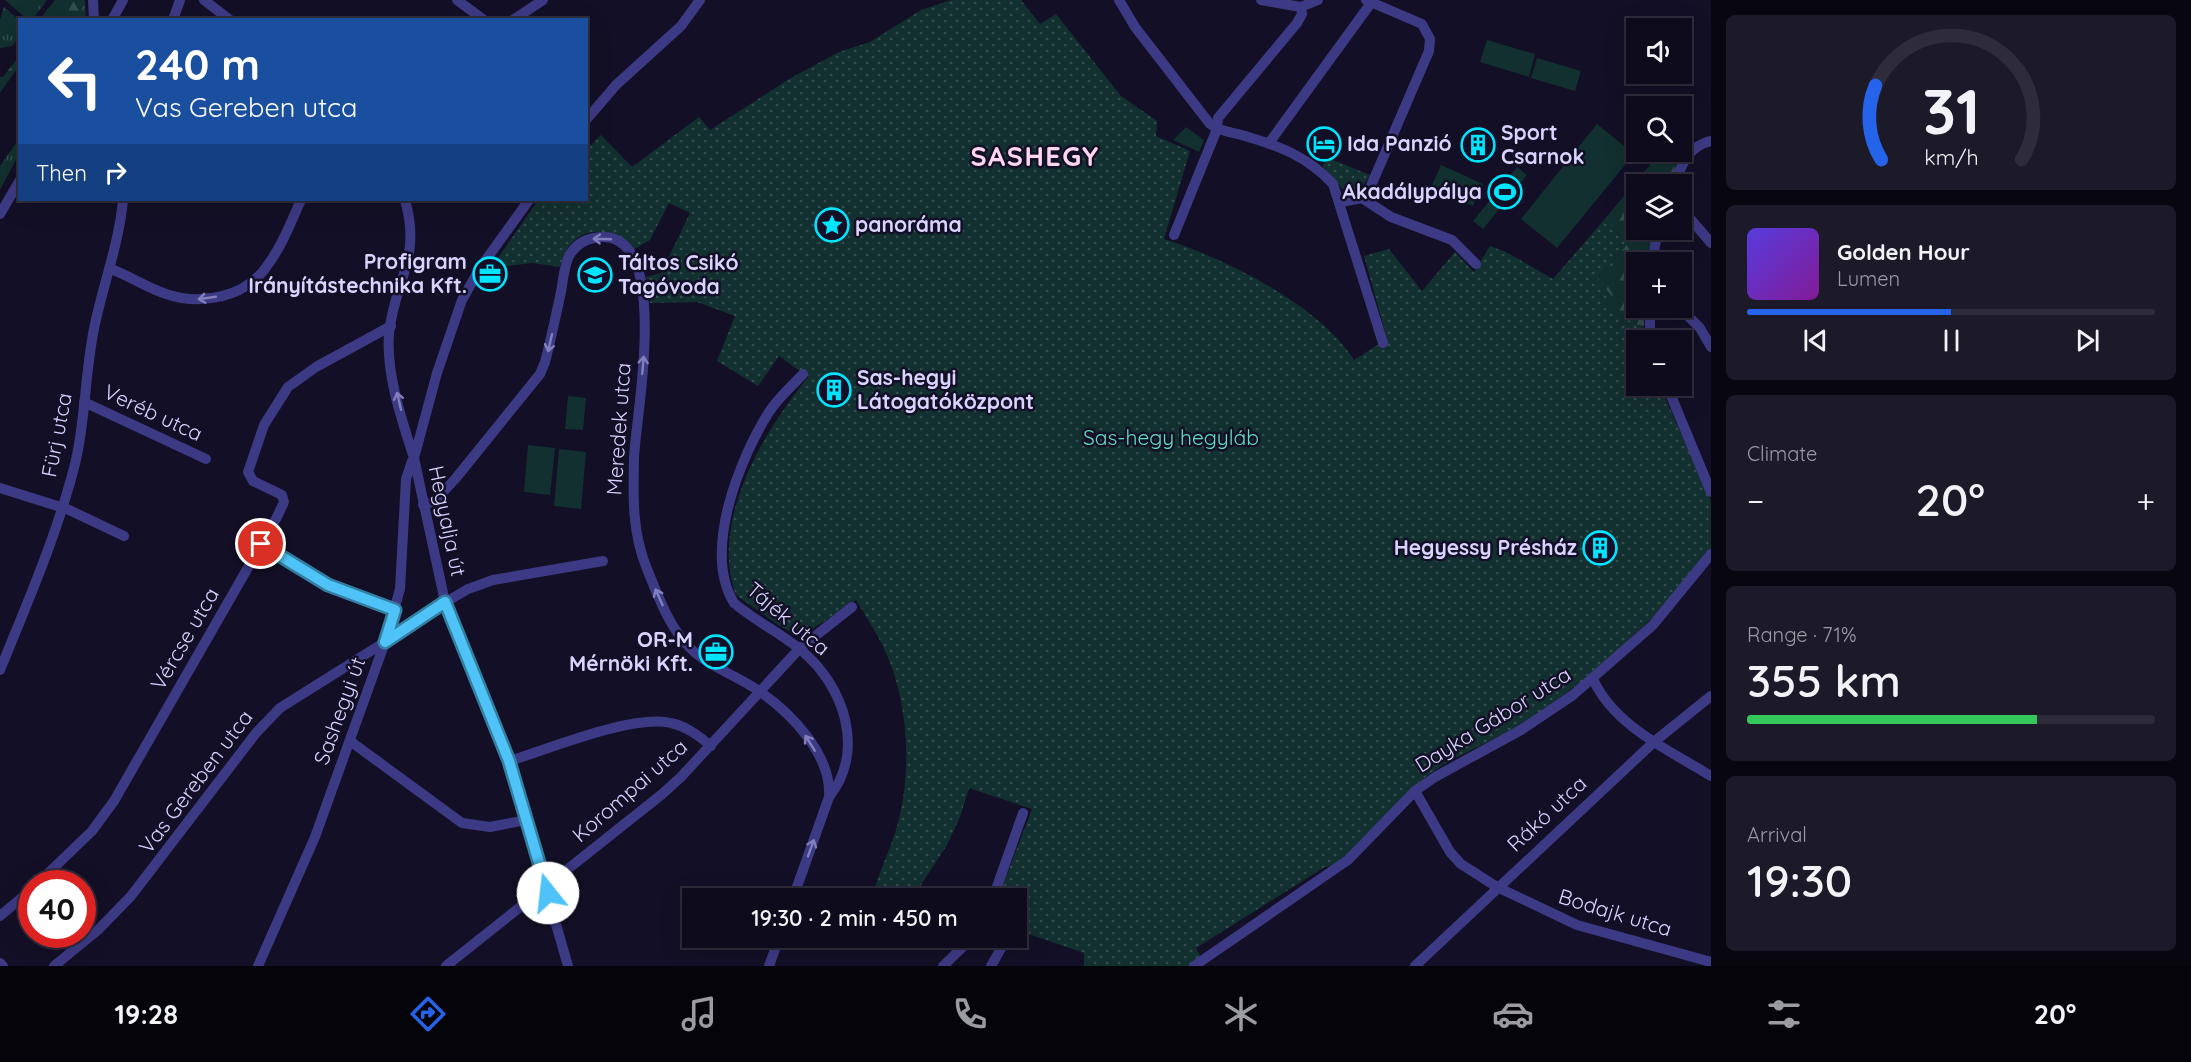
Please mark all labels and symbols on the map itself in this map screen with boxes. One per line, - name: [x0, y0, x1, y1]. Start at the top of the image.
- place label: Sport Csarnok: [1501, 119, 1584, 169]
- hotel icon: Ida Panzió: [1306, 126, 1342, 162]
- building icon: Sport Csarnok: [1460, 127, 1496, 163]
- place label: Ida Panzió: [1347, 130, 1452, 156]
- district label: SASHEGY: [970, 139, 1100, 173]
- sports icon: Akadálypálya: [1487, 174, 1523, 210]
- place label: Akadálypálya: [1342, 178, 1482, 204]
- place icon: panoráma: [814, 207, 850, 243]
- place label: panoráma: [855, 211, 962, 237]
- one-way arrow: [593, 233, 613, 245]
- place label: Profigram Irányítástechnika Kft.: [248, 248, 467, 298]
- place label: Táltos Csikó Tagóvoda: [618, 249, 739, 299]
- office icon: Profigram Irányítástechnika Kft.: [472, 256, 508, 292]
- school or university icon: Táltos Csikó Tagóvoda: [577, 257, 613, 293]
- one-way arrow: [197, 293, 217, 304]
- one-way arrow: [544, 333, 555, 352]
- one-way arrow: [638, 355, 649, 375]
- street label: Meredek utca: [600, 362, 636, 496]
- place label: Sas-hegyi Látogatóközpont: [857, 364, 1034, 414]
- building icon: Sas-hegyi Látogatóközpont: [816, 372, 852, 408]
- street label: Veréb utca: [100, 378, 207, 446]
- street label: Fürj utca: [35, 390, 77, 479]
- one-way arrow: [392, 392, 404, 411]
- park label: Sas-hegy hegyláb: [1083, 424, 1259, 450]
- street label: Hegyalja út: [424, 463, 472, 578]
- pin: [235, 518, 286, 569]
- building icon: Hegyessy Présház: [1582, 530, 1618, 566]
- place label: Hegyessy Présház: [1394, 534, 1577, 560]
- street label: Tájék utca: [742, 576, 835, 660]
- street label: Vércse utca: [144, 583, 224, 694]
- one-way arrow: [653, 588, 664, 606]
- place label: OR-M Mérnöki Kft.: [569, 626, 693, 676]
- office icon: OR-M Mérnöki Kft.: [698, 634, 734, 670]
- street label: Sashegyi út: [308, 653, 370, 768]
- street label: Dayka Gábor utca: [1410, 661, 1575, 778]
- street label: Vas Gereben utca: [133, 704, 258, 858]
- street label: Korompai utca: [566, 733, 692, 847]
- one-way arrow: [804, 735, 816, 752]
- street label: Rákó utca: [1501, 770, 1591, 857]
- one-way arrow: [806, 839, 817, 858]
- position arrow: [516, 861, 580, 925]
- speed limit sign: 40: [18, 870, 96, 948]
- street label: Bodajk utca: [1556, 883, 1675, 942]

